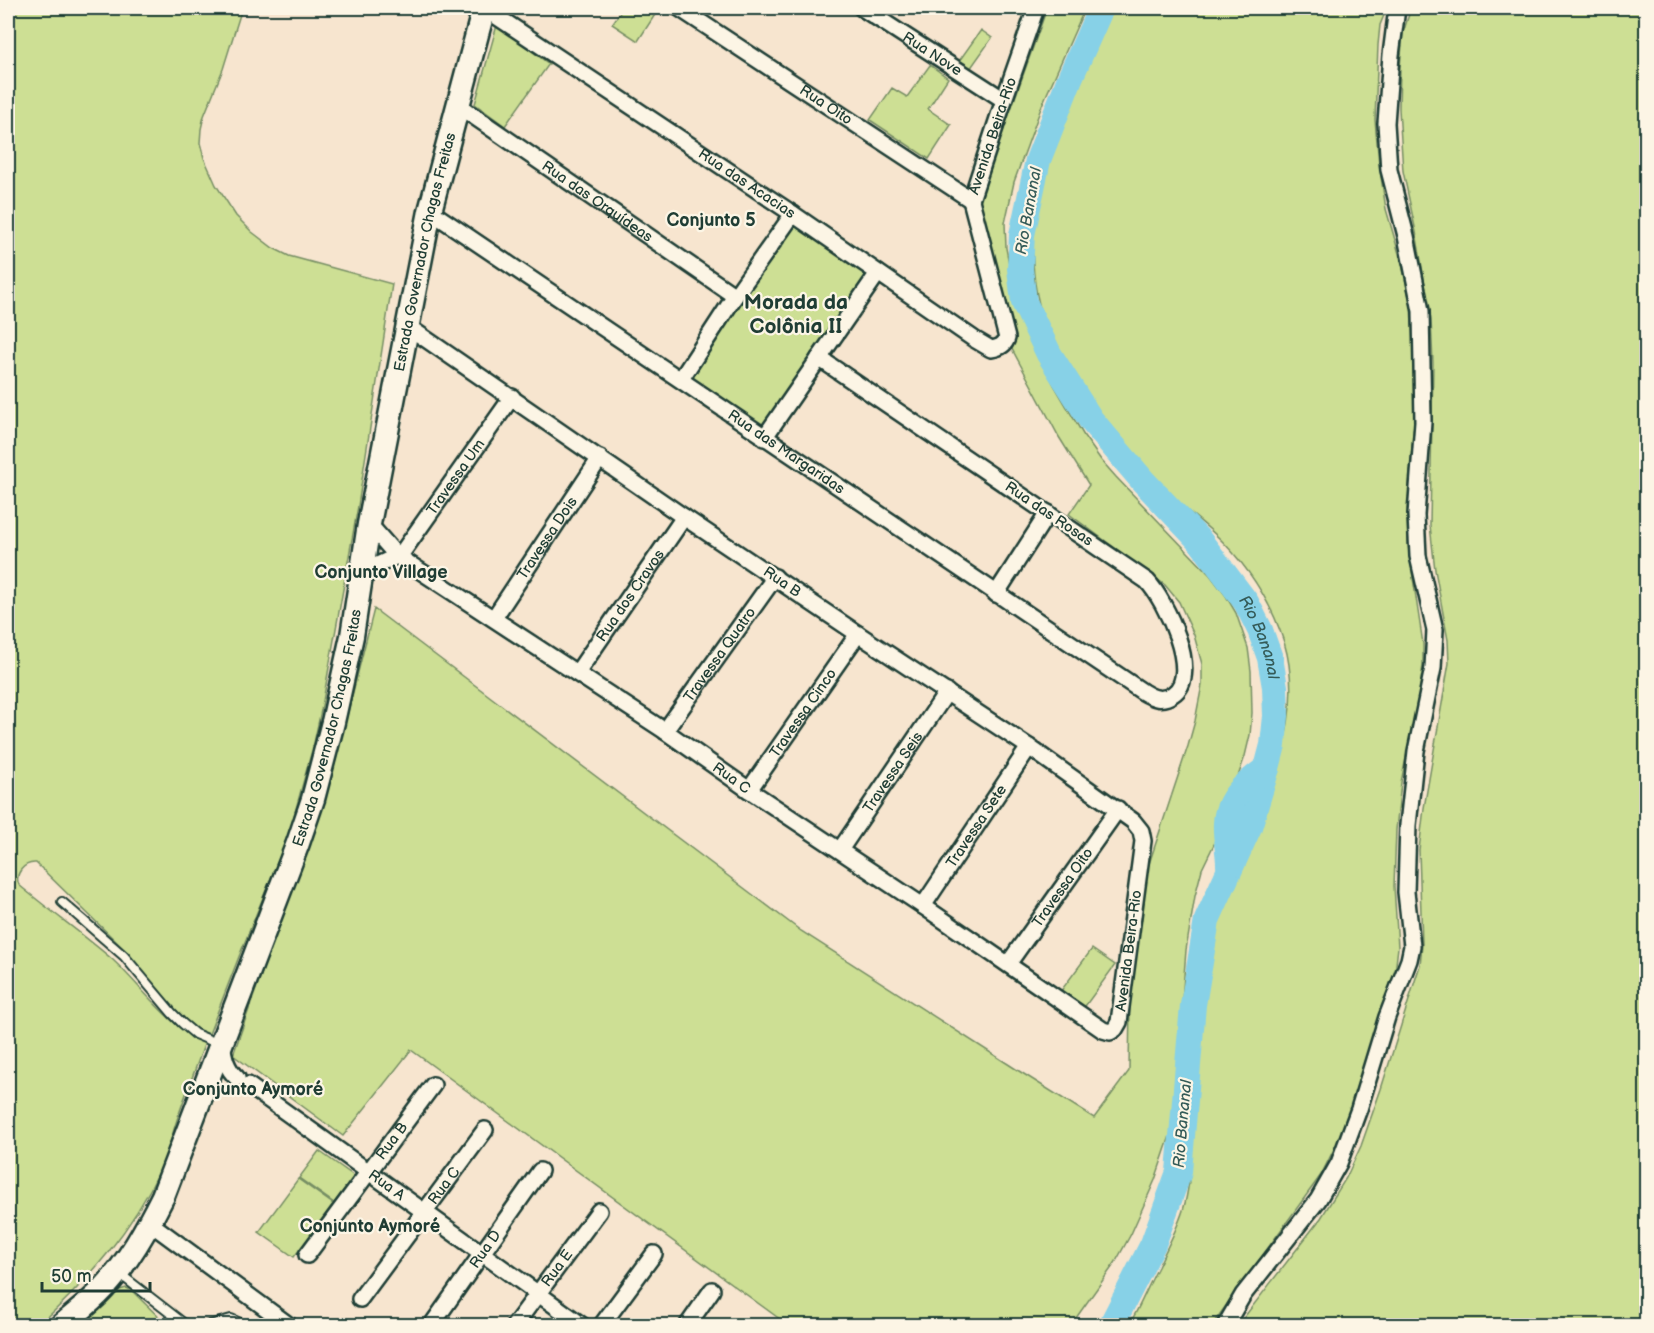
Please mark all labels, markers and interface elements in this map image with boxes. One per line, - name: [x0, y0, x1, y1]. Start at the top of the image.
- street label: Rua Nove: [899, 27, 966, 80]
- street label: Avenida Beira-Rio: [964, 75, 1021, 197]
- street label: Rua Oito: [796, 80, 856, 129]
- street label: Estrada Governador Chagas Freitas: [389, 130, 460, 373]
- street label: Rua das Acacias: [695, 144, 800, 223]
- street label: Rua das Orquídeas: [538, 156, 657, 247]
- water label: Rio Bananal: [1012, 165, 1046, 256]
- district label: Conjunto 5: [666, 210, 756, 231]
- district label: Morada da Colônia II: [744, 290, 848, 339]
- street label: Rua das Margaridas: [724, 405, 849, 498]
- street label: Travessa Um: [422, 435, 489, 519]
- street label: Rua das Rosas: [1001, 477, 1097, 551]
- street label: Travessa Dois: [513, 492, 582, 583]
- street label: Rua dos Cravos: [592, 545, 669, 645]
- district label: Conjunto Village: [314, 562, 448, 583]
- street label: Rua B: [759, 562, 805, 602]
- water label: Rio Bananal: [1235, 591, 1283, 682]
- street label: Travessa Quatro: [679, 603, 760, 706]
- street label: Estrada Governador Chagas Freitas: [288, 607, 366, 849]
- street label: Travessa Cinco: [765, 665, 841, 761]
- street label: Travessa Seis: [859, 727, 927, 816]
- street label: Rua C: [709, 758, 755, 798]
- street label: Travessa Sete: [942, 781, 1011, 871]
- street label: Travessa Oito: [1028, 844, 1097, 931]
- street label: Avenida Beira-Rio: [1111, 889, 1146, 1013]
- water label: Rio Bananal: [1170, 1078, 1196, 1169]
- district label: Conjunto Aymoré: [183, 1079, 324, 1100]
- street label: Rua B: [371, 1118, 412, 1163]
- street label: Rua C: [424, 1163, 464, 1208]
- street label: Rua A: [365, 1165, 410, 1205]
- district label: Conjunto Aymoré: [300, 1216, 441, 1237]
- street label: Rua D: [465, 1226, 505, 1272]
- street label: Rua E: [537, 1246, 577, 1290]
- scale bar: [42, 1255, 150, 1293]
- text: 50 m: [51, 1266, 92, 1287]

